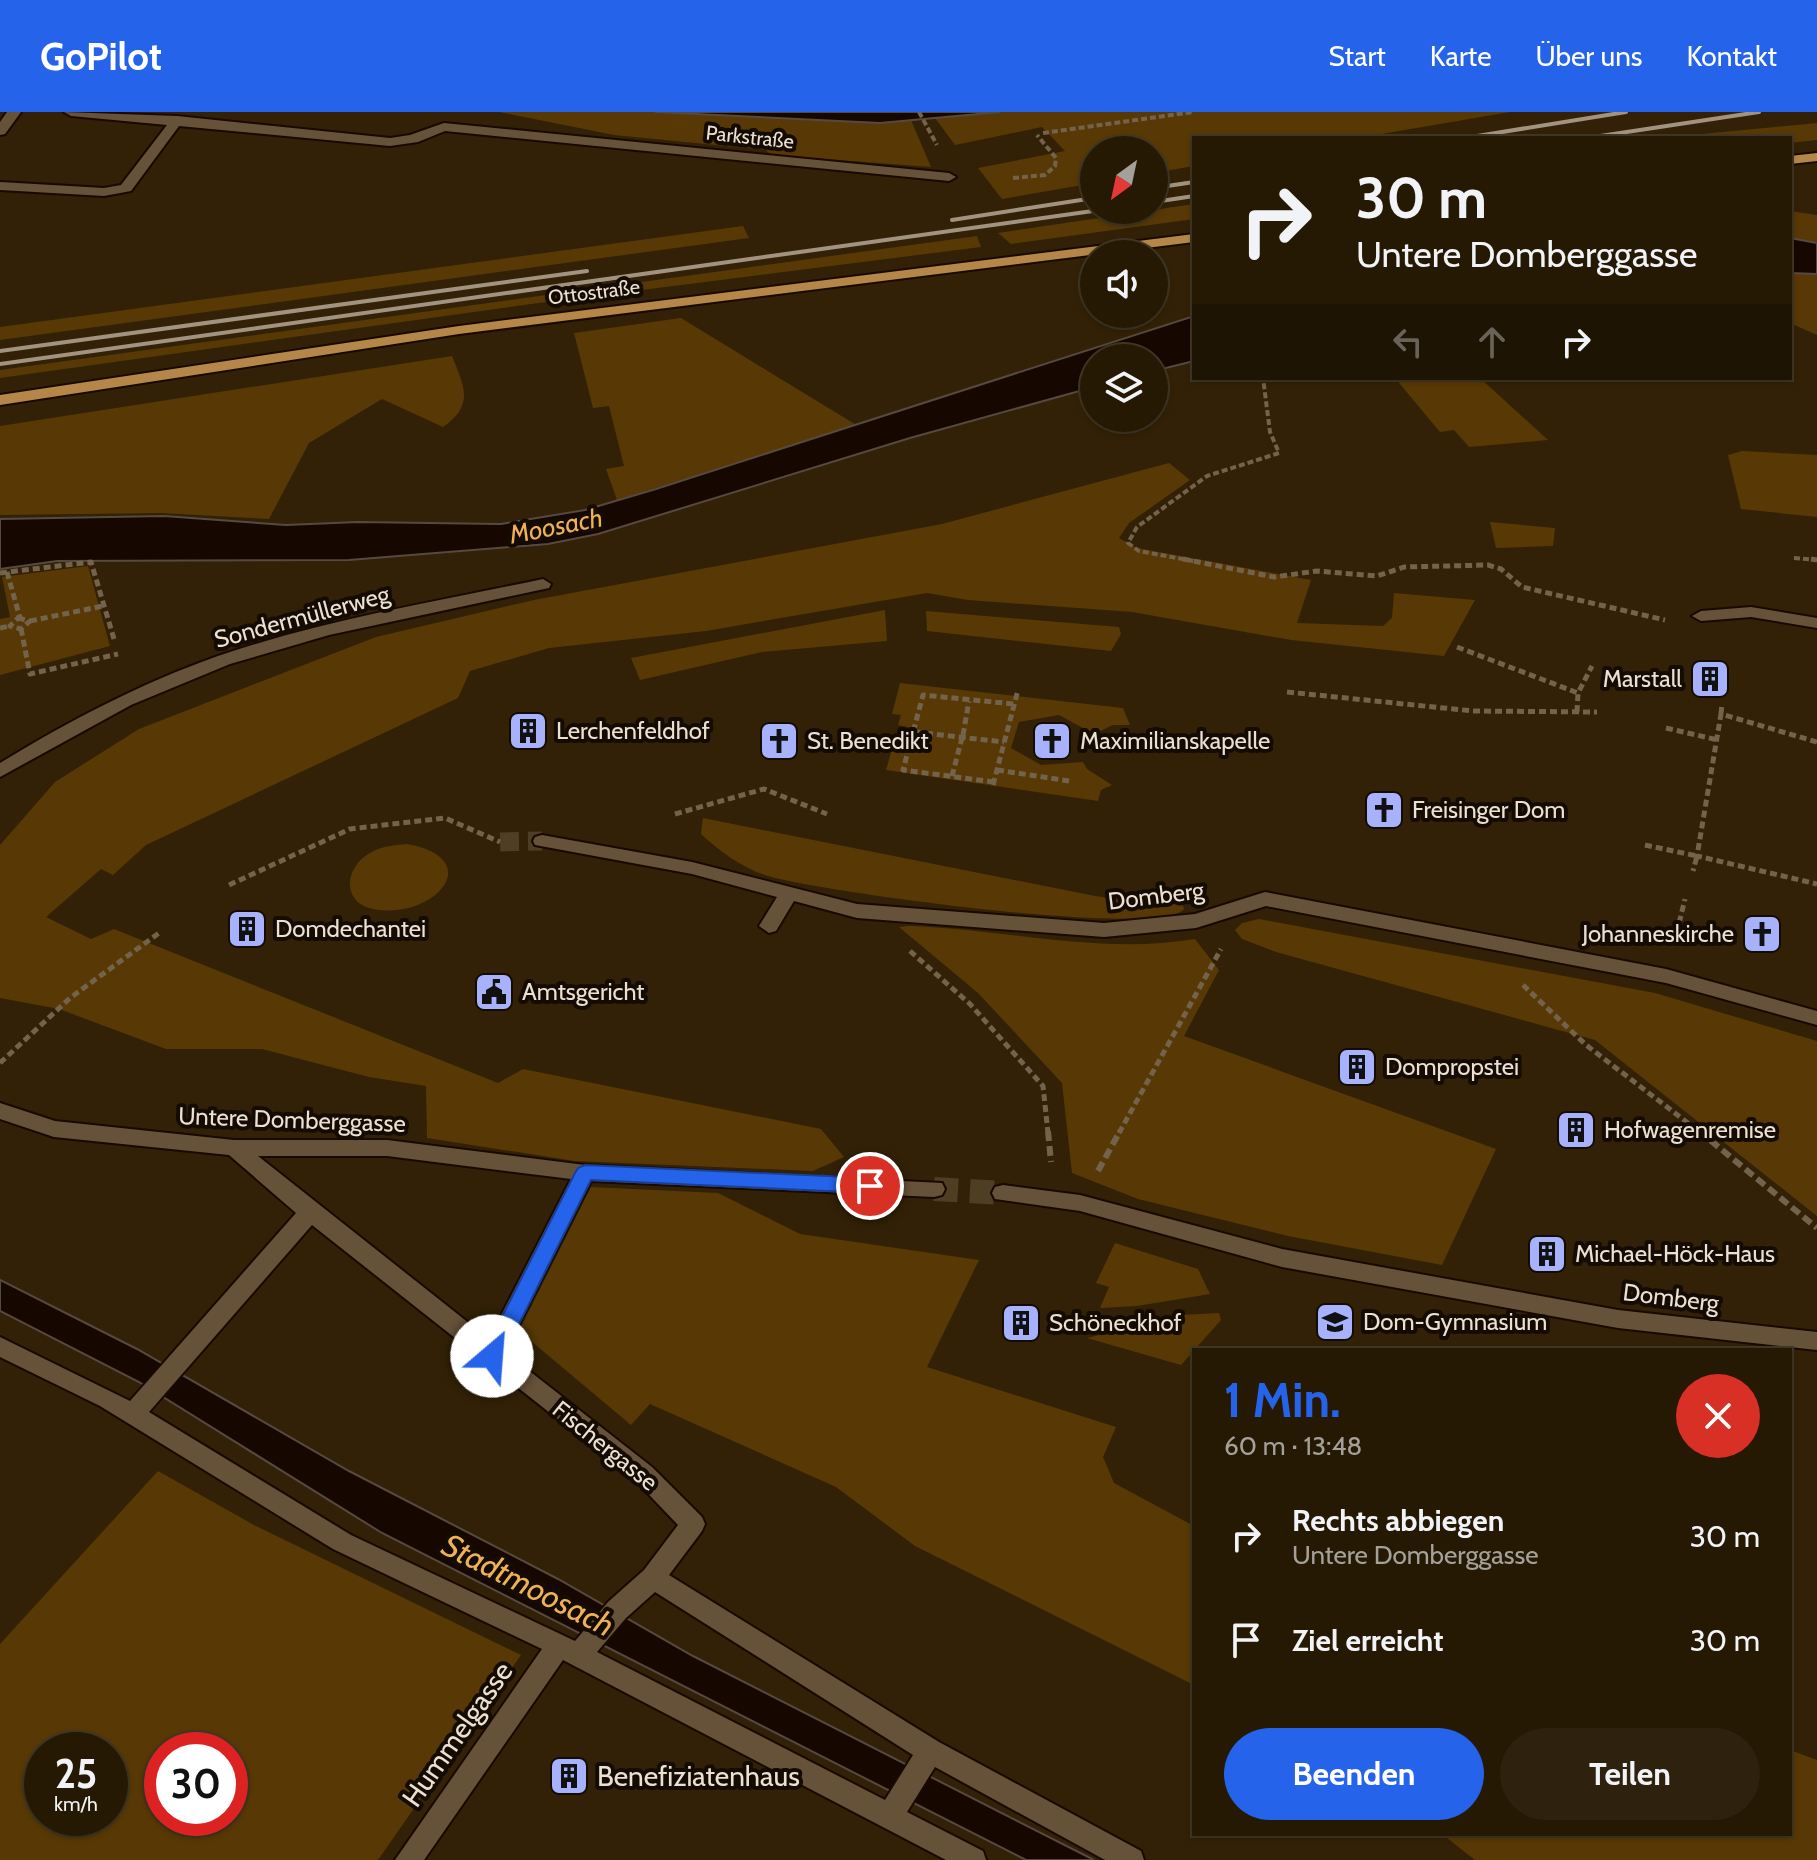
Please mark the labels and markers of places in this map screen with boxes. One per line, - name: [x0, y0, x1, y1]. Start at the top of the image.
- building icon: Marstall: [1689, 658, 1731, 700]
- place label: Marstall: [1603, 664, 1682, 693]
- building icon: Lerchenfeldhof: [507, 710, 549, 752]
- place label: Lerchenfeldhof: [556, 716, 710, 745]
- church icon: St. Benedikt: [758, 720, 800, 762]
- church icon: Maximilianskapelle: [1031, 720, 1073, 762]
- place label: St. Benedikt: [807, 726, 929, 755]
- place label: Maximilianskapelle: [1080, 726, 1270, 755]
- church icon: Freisinger Dom: [1363, 789, 1405, 831]
- place label: Freisinger Dom: [1412, 795, 1565, 824]
- building icon: Domdechantei: [226, 908, 268, 950]
- church icon: Johanneskirche: [1741, 913, 1783, 955]
- place label: Domdechantei: [275, 914, 426, 943]
- place label: Johanneskirche: [1581, 919, 1734, 948]
- public building icon: Amtsgericht: [473, 971, 515, 1013]
- place label: Amtsgericht: [522, 977, 644, 1006]
- building icon: Dompropstei: [1336, 1046, 1378, 1088]
- place label: Dompropstei: [1385, 1052, 1519, 1081]
- building icon: Hofwagenremise: [1555, 1109, 1597, 1151]
- place label: Hofwagenremise: [1604, 1115, 1776, 1144]
- pin: [836, 1152, 904, 1220]
- building icon: Michael-Höck-Haus: [1526, 1233, 1568, 1275]
- place label: Michael-Höck-Haus: [1575, 1239, 1775, 1268]
- school or university icon: Dom-Gymnasium: [1314, 1301, 1356, 1343]
- building icon: Schöneckhof: [1000, 1302, 1042, 1344]
- place label: Dom-Gymnasium: [1363, 1307, 1547, 1336]
- place label: Schöneckhof: [1049, 1308, 1182, 1337]
- building icon: Benefiziatenhaus: [548, 1755, 590, 1797]
- place label: Benefiziatenhaus: [597, 1759, 800, 1793]

